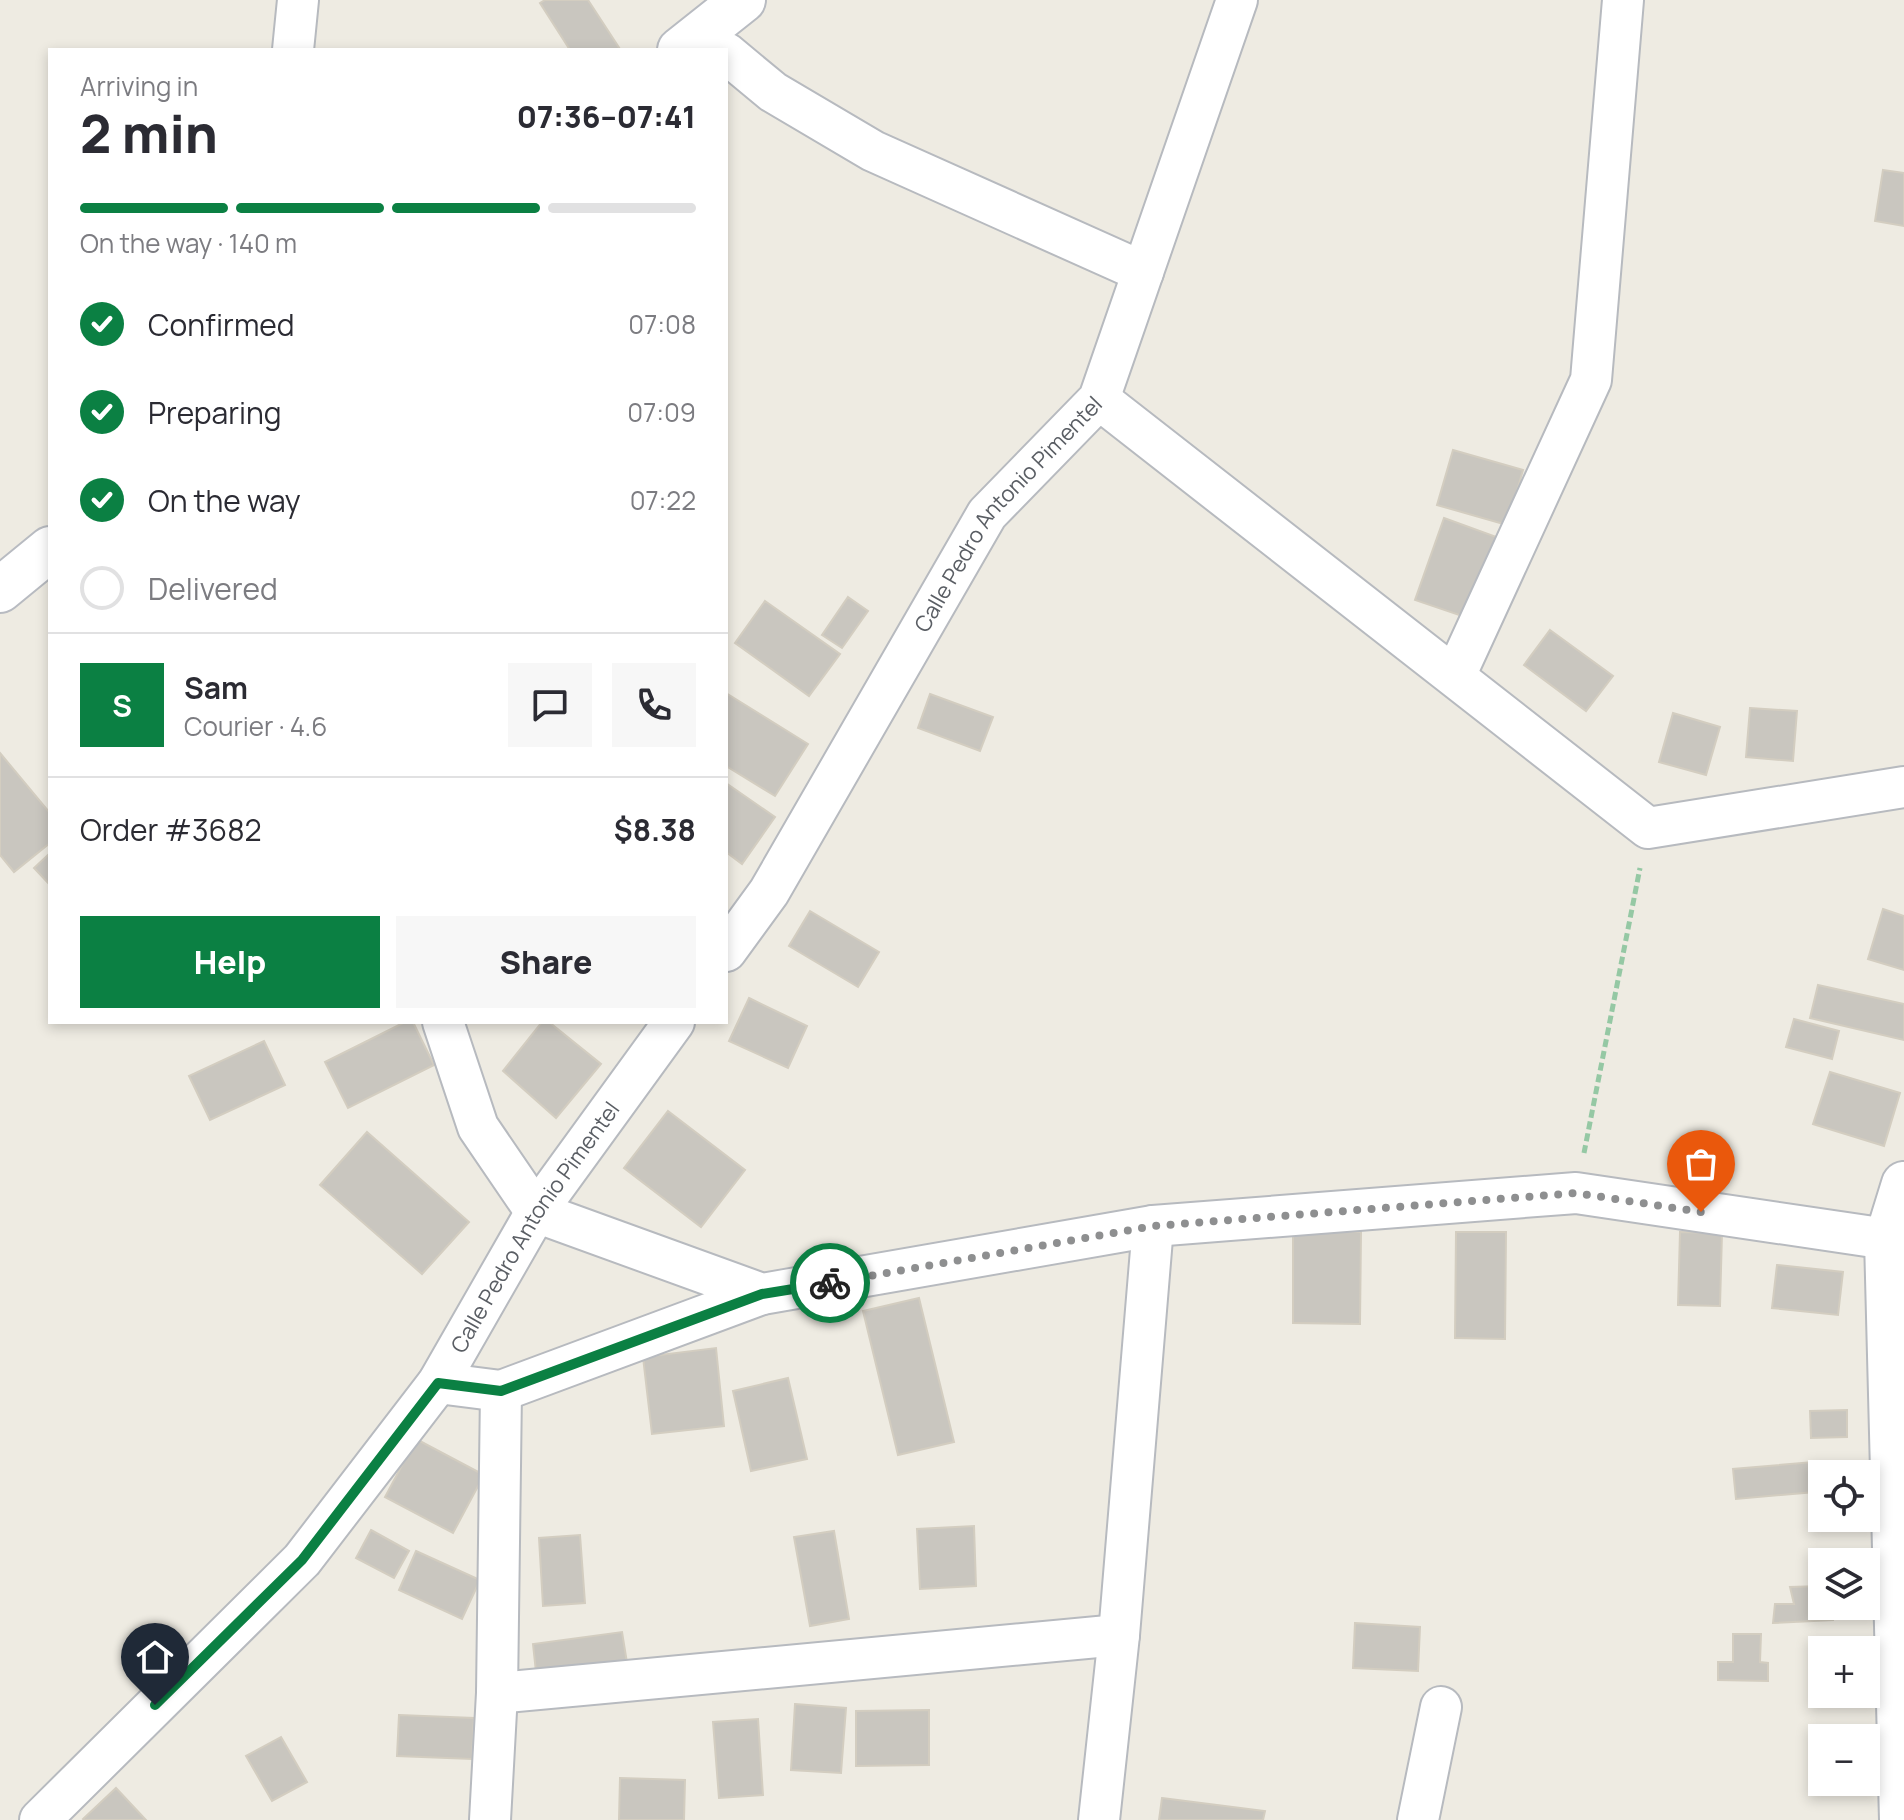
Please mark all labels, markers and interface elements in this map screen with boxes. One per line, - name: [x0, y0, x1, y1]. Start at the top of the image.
- text: Arriving in: [80, 68, 198, 104]
- text: 07:36–07:41: [517, 96, 696, 137]
- text: 2 min: [80, 98, 218, 169]
- text: On the way · 140 m: [80, 225, 297, 261]
- icon: check: [80, 302, 124, 346]
- text: Confirmed: [148, 304, 295, 345]
- text: 07:08: [628, 306, 696, 342]
- icon: check: [80, 390, 124, 434]
- street label: Calle Pedro Antonio Pimentel: [907, 390, 1109, 637]
- text: Preparing: [148, 392, 282, 433]
- text: 07:09: [627, 394, 696, 430]
- icon: check: [80, 478, 124, 522]
- text: On the way: [148, 480, 301, 521]
- text: 07:22: [630, 482, 696, 518]
- text: Delivered: [148, 568, 278, 609]
- button: chat: [508, 663, 592, 747]
- button: phone: [612, 663, 696, 747]
- text: Sam: [184, 667, 248, 708]
- text: S: [112, 685, 132, 726]
- text: Courier · 4.6: [184, 708, 327, 744]
- text: Order #3682: [80, 809, 262, 850]
- text: $8.38: [614, 809, 696, 850]
- button: Help: [80, 916, 380, 1008]
- button: Share: [396, 916, 696, 1008]
- street label: Calle Pedro Antonio Pimentel: [444, 1096, 626, 1358]
- pin: [1667, 1130, 1735, 1212]
- icon: bag: [1679, 1142, 1723, 1186]
- courier: [790, 1243, 870, 1323]
- icon: bike: [808, 1261, 852, 1305]
- map controls: [1808, 1460, 1880, 1796]
- button: locate: [1808, 1460, 1880, 1532]
- button: layers: [1808, 1548, 1880, 1620]
- pin: [121, 1623, 189, 1705]
- icon: home: [133, 1635, 177, 1679]
- button: +: [1808, 1636, 1880, 1708]
- button: −: [1808, 1724, 1880, 1796]

